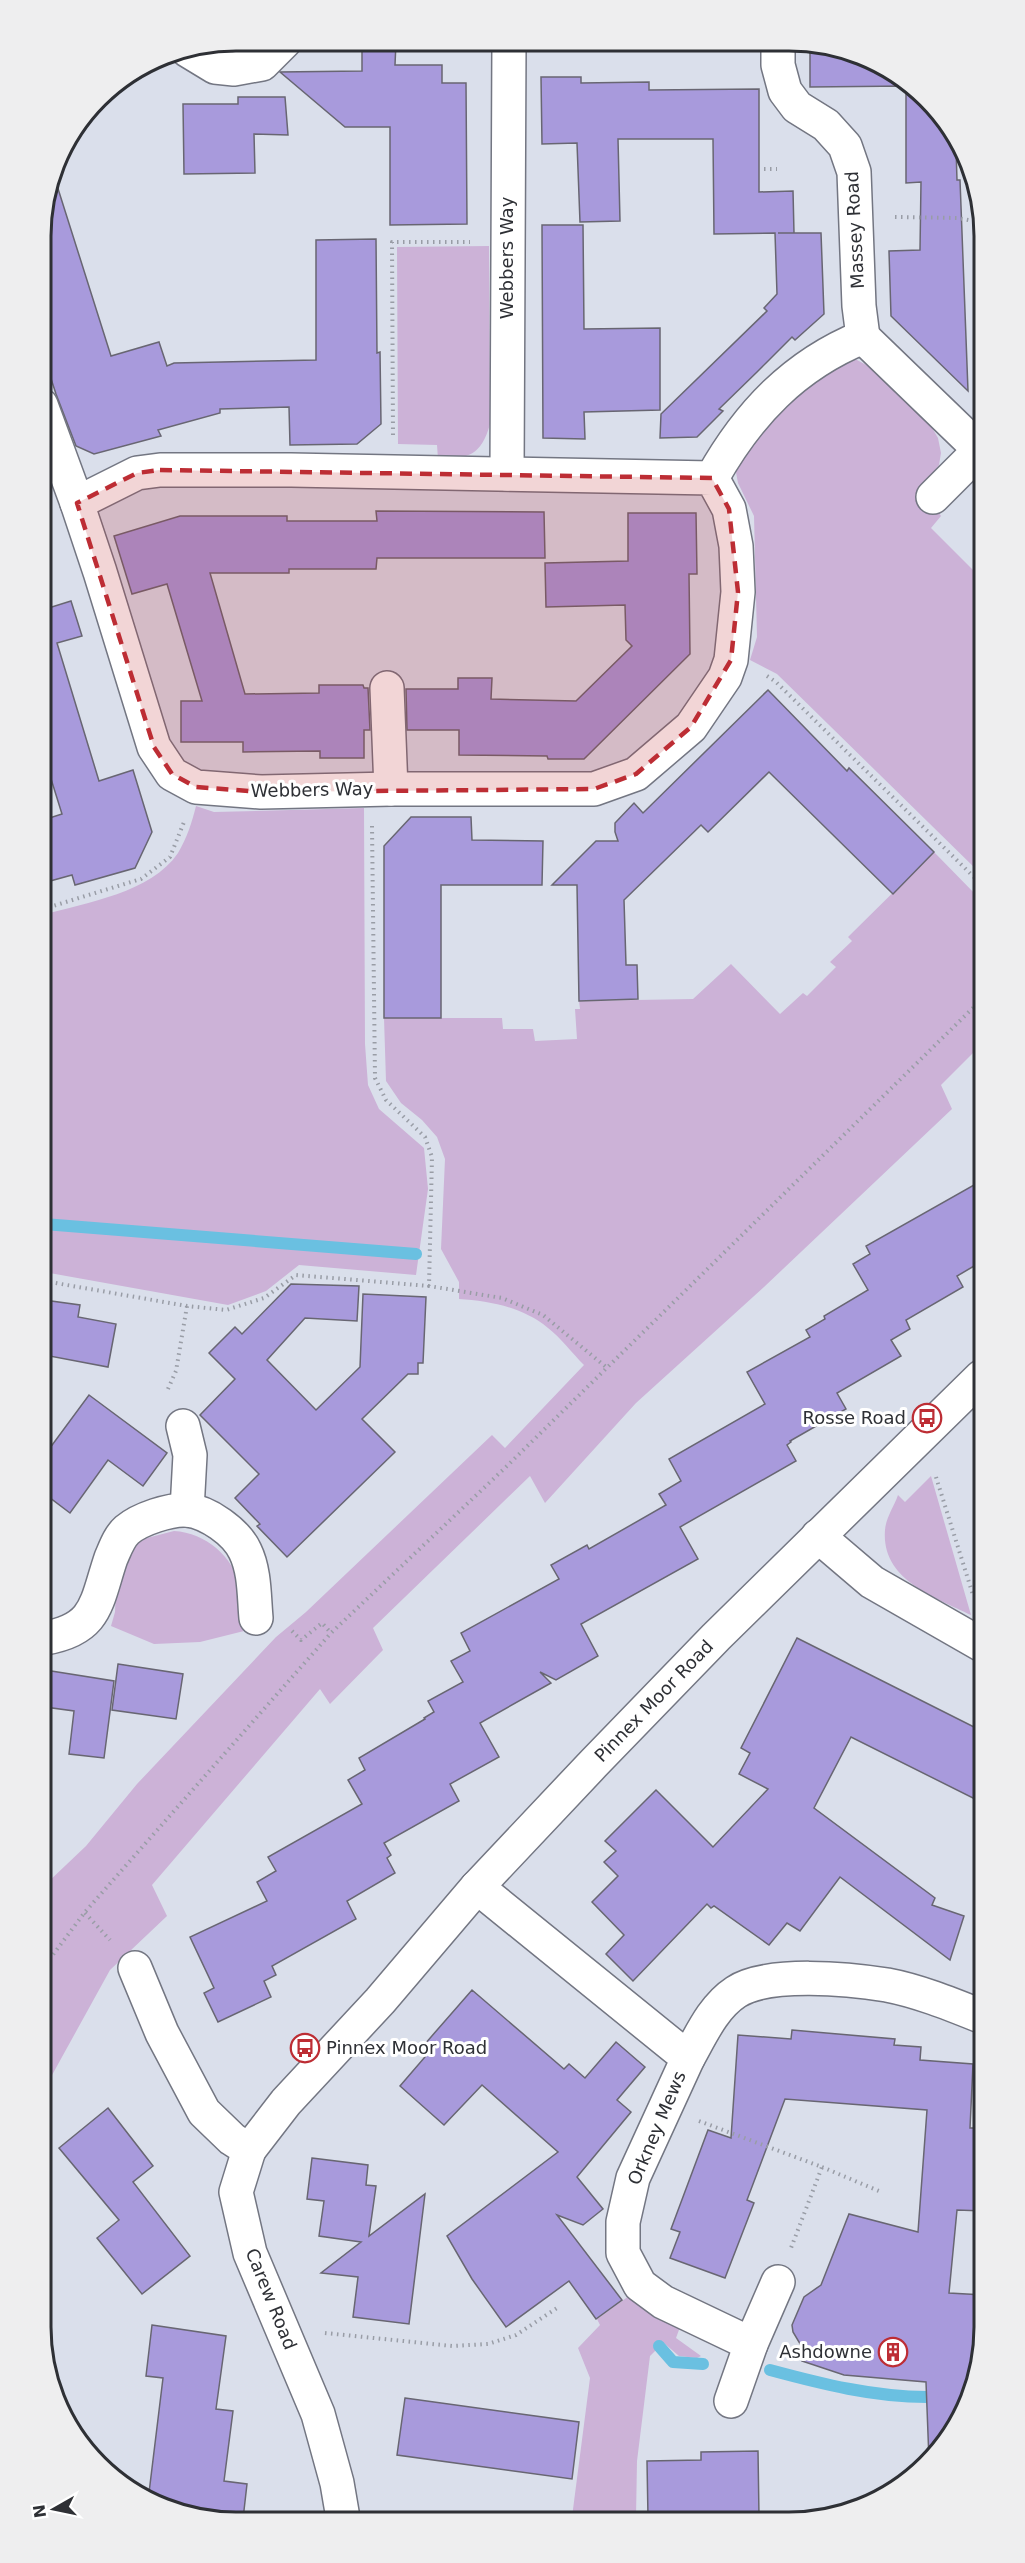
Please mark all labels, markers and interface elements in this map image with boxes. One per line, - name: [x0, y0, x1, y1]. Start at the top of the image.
- street label: Massey Road: [841, 171, 868, 289]
- street label: Webbers Way: [496, 196, 517, 319]
- street label: Webbers Way: [251, 778, 374, 801]
- bus stop icon: Rosse Road: [911, 1402, 943, 1434]
- place label: Rosse Road: [803, 1407, 906, 1428]
- street label: Pinnex Moor Road: [590, 1635, 717, 1766]
- bus stop icon: Pinnex Moor Road: [289, 2032, 321, 2064]
- place label: Pinnex Moor Road: [326, 2037, 487, 2058]
- street label: Orkney Mews: [623, 2068, 690, 2188]
- street label: Carew Road: [242, 2245, 301, 2352]
- building icon: Ashdowne: [877, 2336, 909, 2368]
- place label: Ashdowne: [779, 2341, 872, 2362]
- north arrow: [24, 2479, 84, 2539]
- text: N: [29, 2503, 50, 2519]

